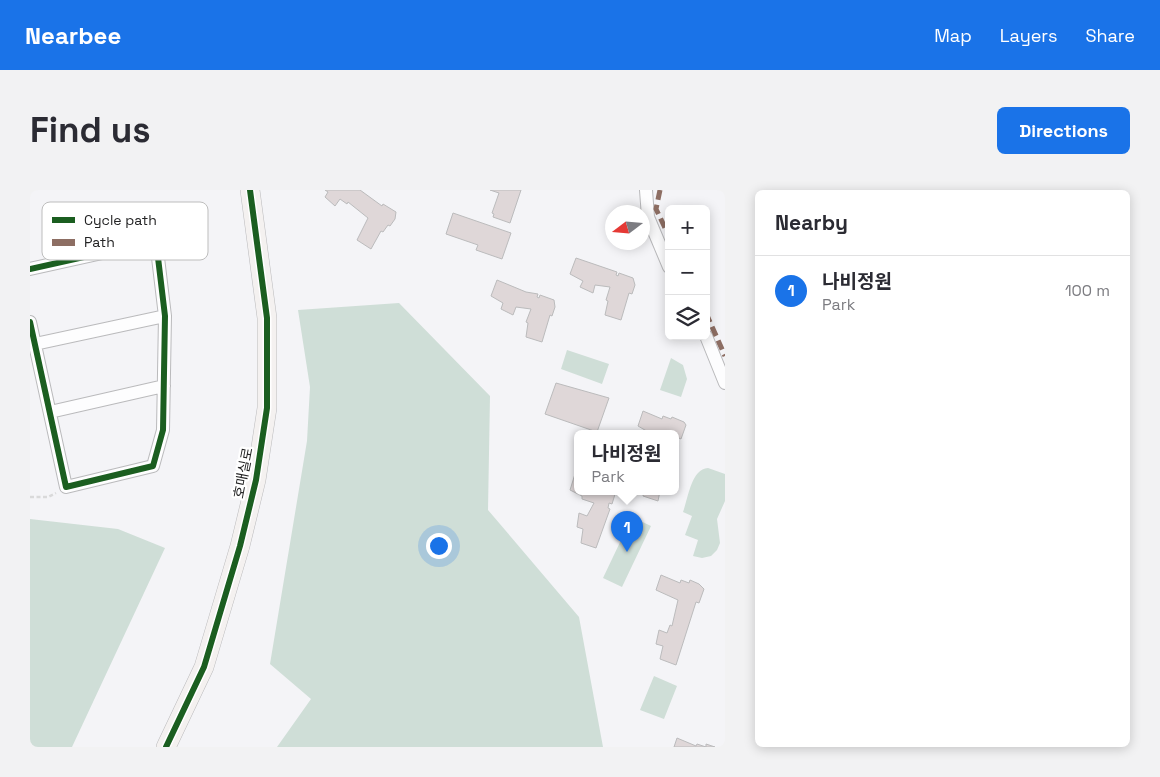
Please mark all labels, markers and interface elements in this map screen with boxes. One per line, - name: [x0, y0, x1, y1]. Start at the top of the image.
- text: Nearbee: [25, 20, 121, 51]
- text: Map: [934, 24, 972, 47]
- text: Layers: [1000, 24, 1057, 47]
- text: Share: [1085, 24, 1135, 47]
- button: Directions: [997, 107, 1130, 154]
- text: Find us: [30, 108, 151, 152]
- legend: [42, 202, 208, 260]
- north arrow: [605, 205, 650, 250]
- map controls: [665, 205, 710, 340]
- button: +: [665, 205, 710, 250]
- text: Nearby: [775, 209, 848, 236]
- text: Cycle path: [84, 211, 157, 229]
- text: Path: [84, 233, 115, 251]
- button: −: [665, 250, 710, 295]
- text: 나비정원: [822, 269, 892, 294]
- text: 1: [787, 280, 795, 301]
- text: 100 m: [1065, 280, 1110, 301]
- text: Park: [822, 294, 855, 315]
- button: layers: [665, 295, 710, 340]
- popup: [574, 430, 679, 495]
- text: 나비정원: [592, 441, 661, 466]
- street label: 호매실로: [229, 446, 257, 500]
- text: Park: [592, 466, 625, 487]
- pin: 1: [611, 511, 643, 552]
- your location: [426, 533, 452, 559]

